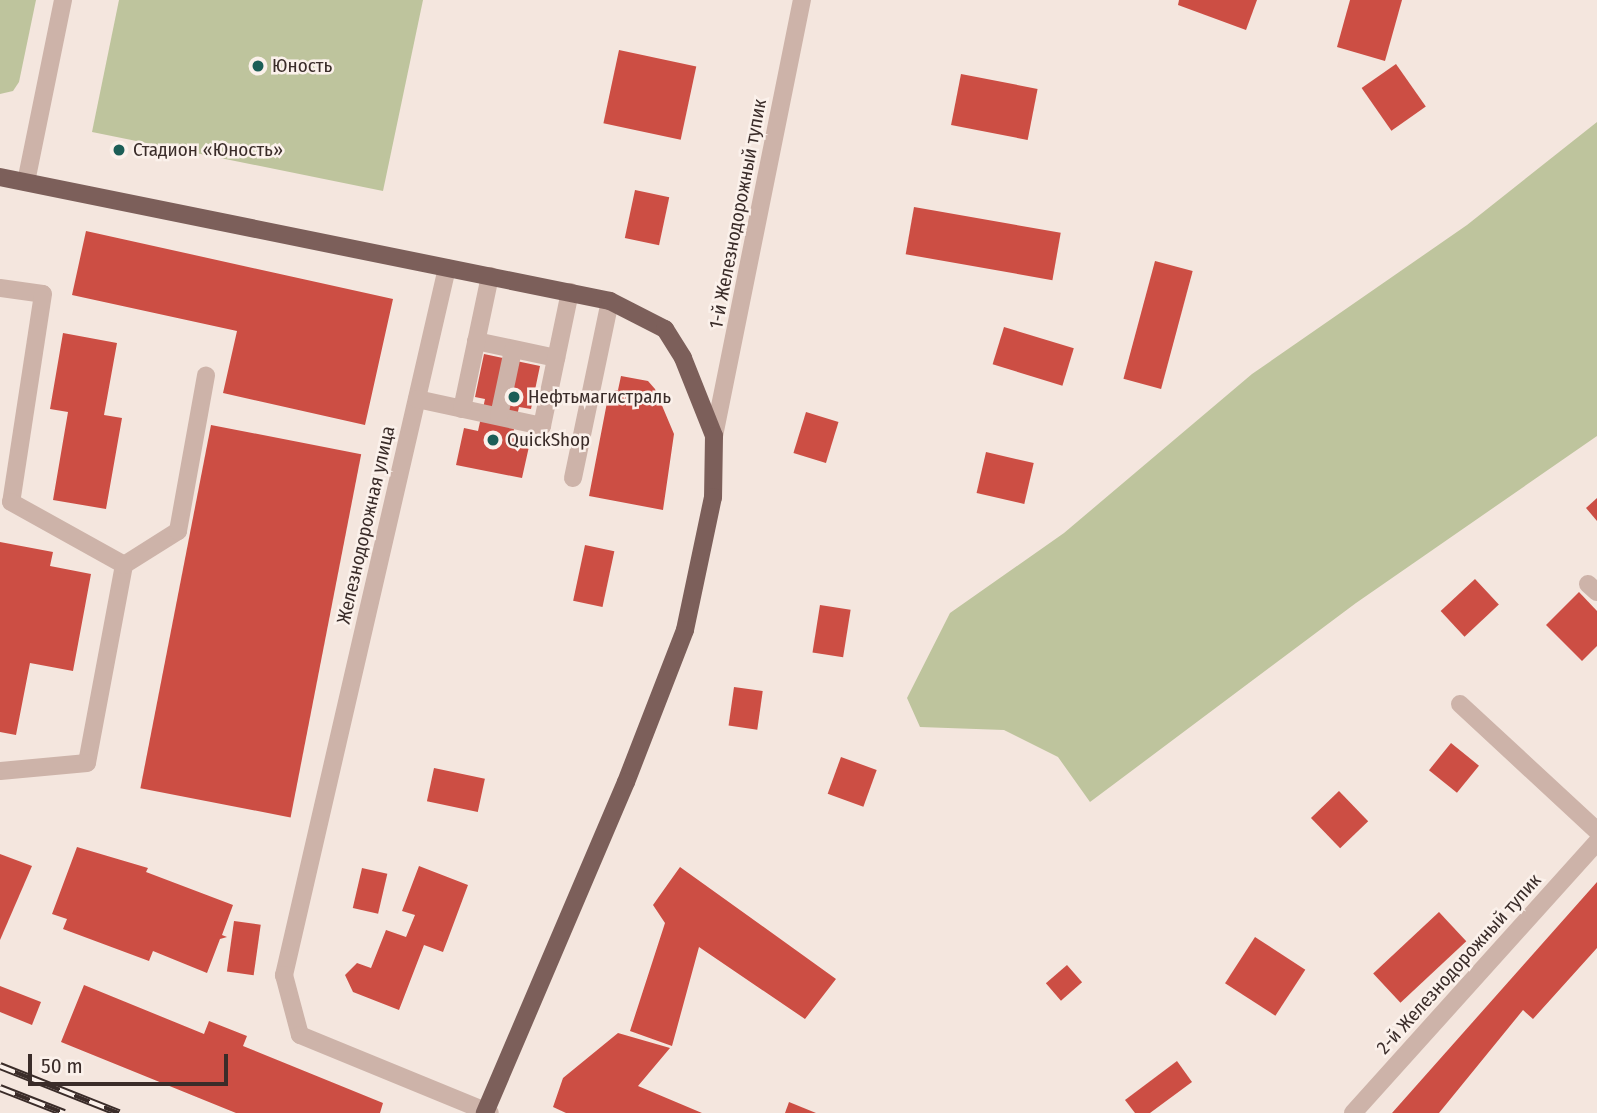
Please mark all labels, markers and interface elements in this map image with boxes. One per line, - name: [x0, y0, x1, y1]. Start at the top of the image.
- place label: Юность: [272, 55, 332, 77]
- marker: Юность: [250, 58, 266, 74]
- street label: 1-й Железнодорожный тупик: [705, 97, 771, 331]
- place label: Стадион «Юность»: [133, 139, 283, 161]
- marker: Стадион «Юность»: [111, 142, 127, 158]
- place label: Нефтьмагистраль: [528, 386, 671, 408]
- marker: Нефтьмагистраль: [506, 389, 522, 405]
- street label: Железнодорожная улица: [332, 424, 400, 626]
- place label: QuickShop: [507, 429, 590, 451]
- marker: QuickShop: [485, 432, 501, 448]
- street label: 2-й Железнодорожный тупик: [1372, 869, 1546, 1059]
- scale bar: [32, 1040, 231, 1084]
- text: 50 m: [41, 1053, 83, 1079]

